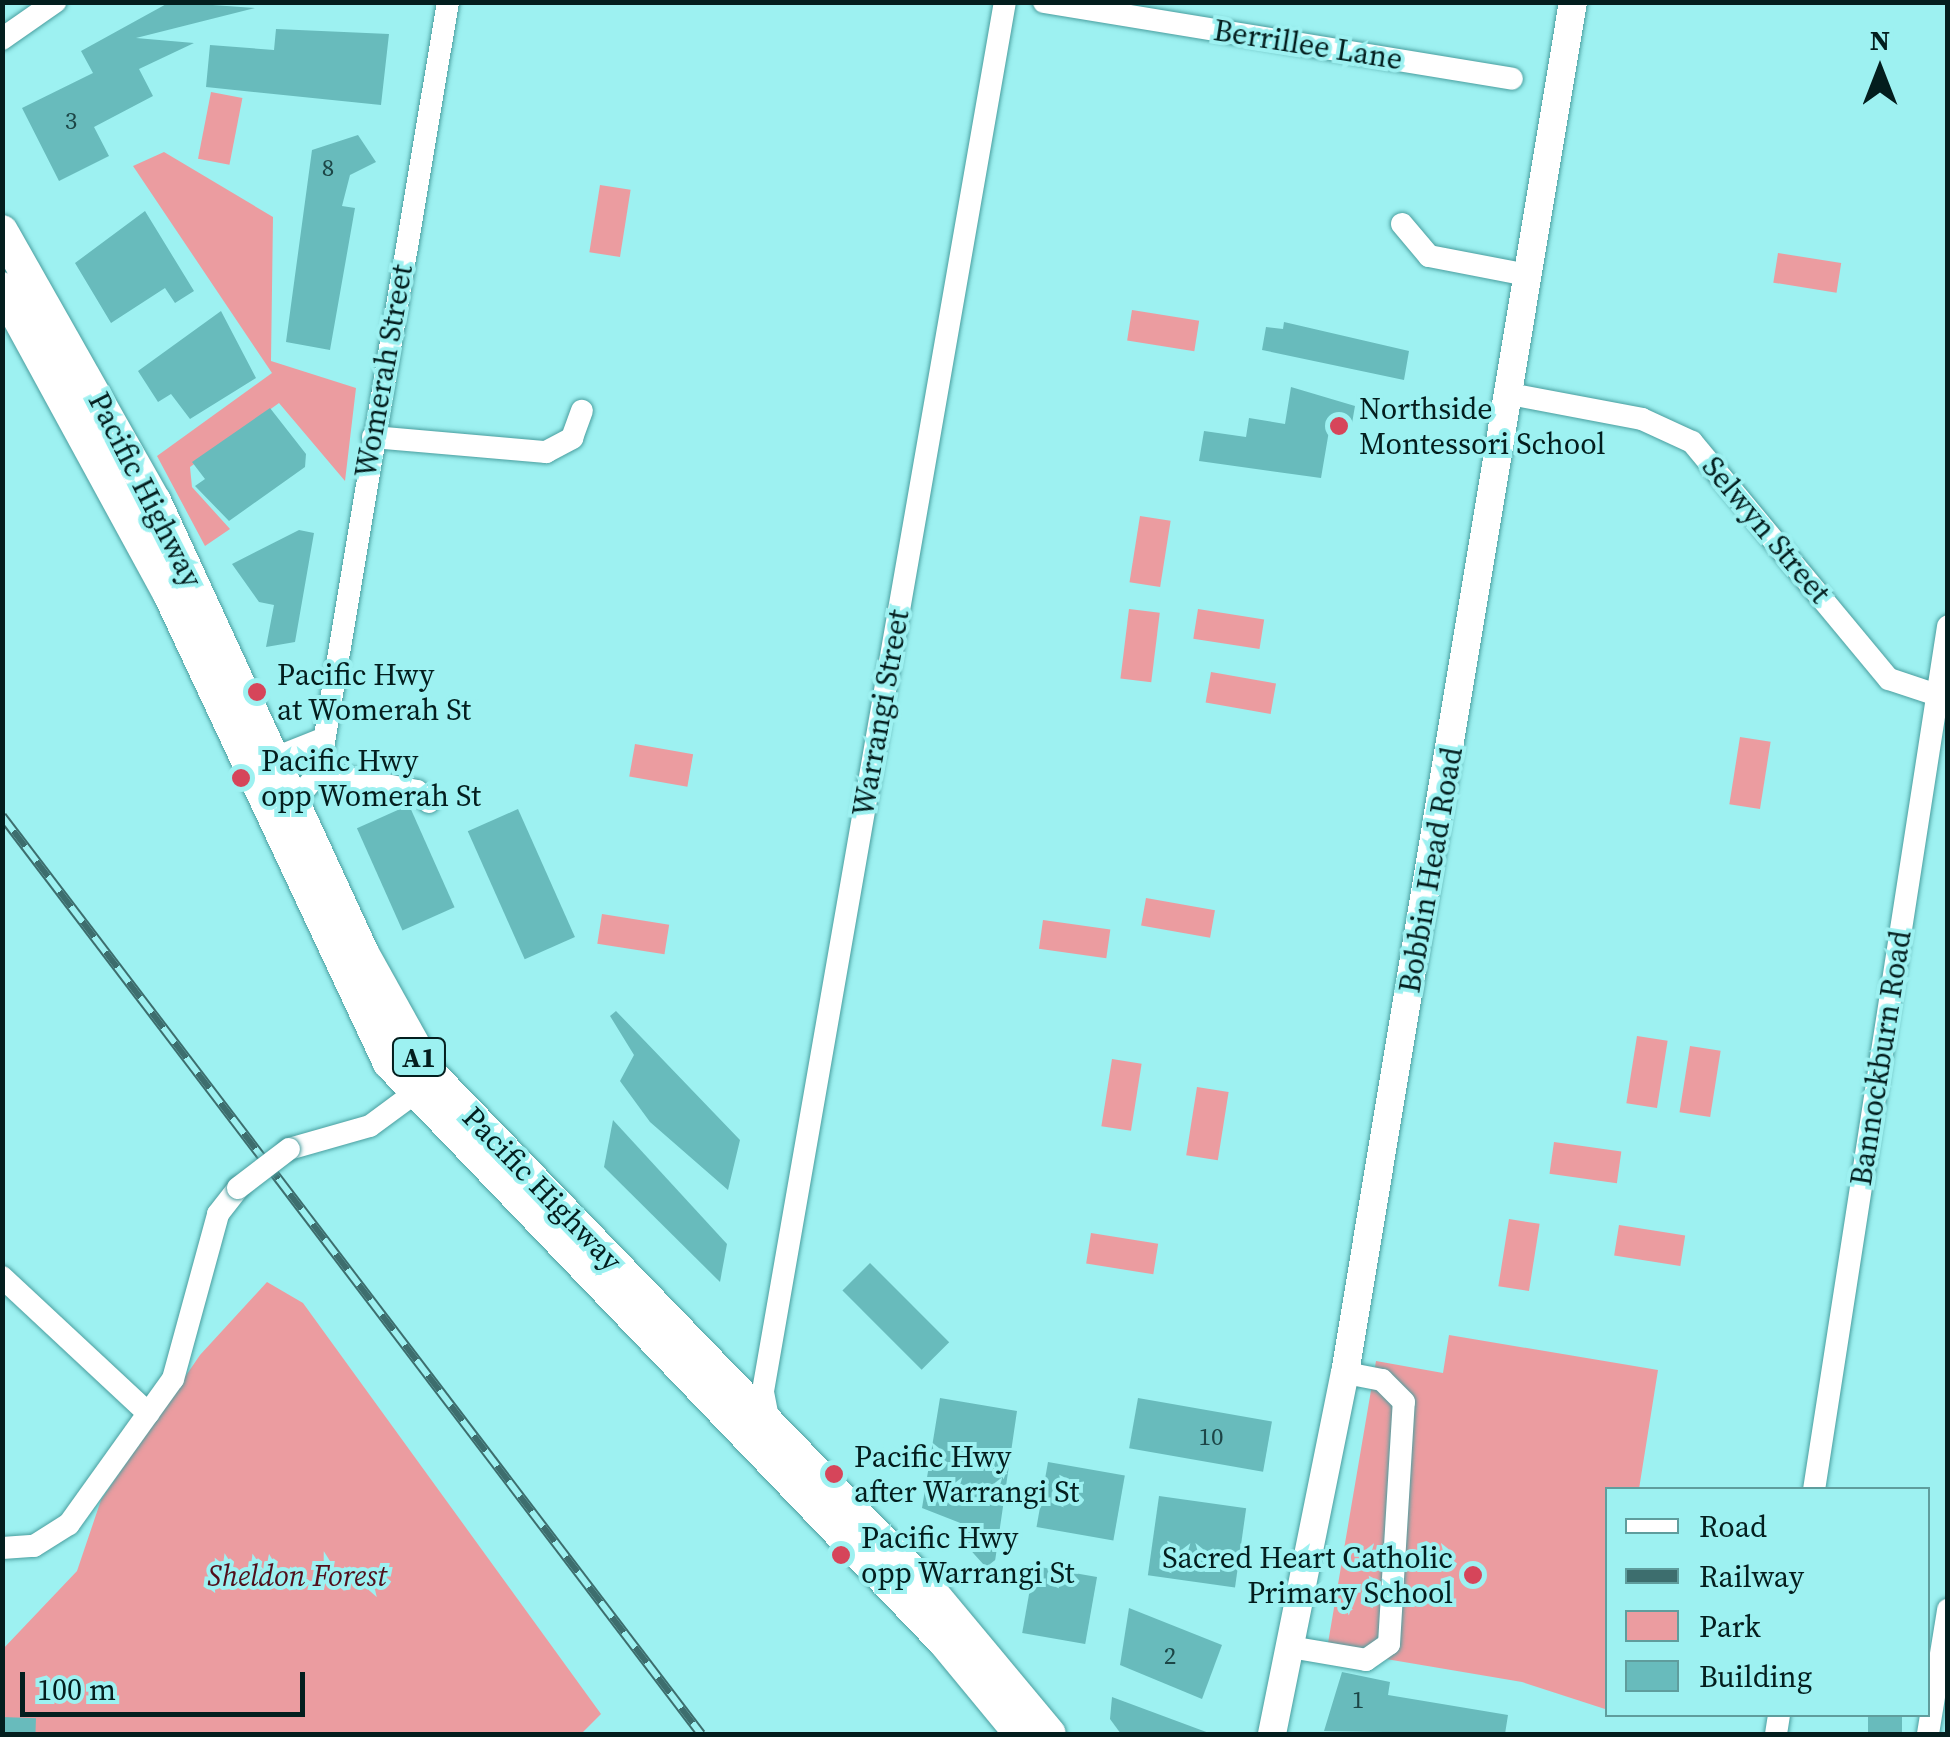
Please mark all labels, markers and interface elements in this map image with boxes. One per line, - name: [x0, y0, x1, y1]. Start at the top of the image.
- street label: Berrillee Lane: [1211, 12, 1405, 78]
- north arrow: [1830, 20, 1930, 120]
- text: N: [1870, 21, 1890, 59]
- house number: 3: [65, 105, 77, 135]
- house number: 8: [322, 152, 334, 182]
- street label: Womerah Street: [348, 262, 420, 480]
- street label: Pacific Highway: [80, 386, 210, 594]
- place label: Northside Montessori School: [1359, 391, 1605, 462]
- marker: Northside Montessori School: [1328, 415, 1350, 437]
- street label: Selwyn Street: [1694, 449, 1838, 611]
- street label: Warrangi Street: [845, 607, 917, 819]
- place label: Pacific Hwy at Womerah St: [277, 657, 472, 728]
- marker: Pacific Hwy at Womerah St: [246, 681, 268, 703]
- place label: Pacific Hwy opp Womerah St: [261, 743, 482, 814]
- street label: Bobbin Head Road: [1392, 744, 1470, 996]
- marker: Pacific Hwy opp Womerah St: [230, 767, 252, 789]
- street label: Bannockburn Road: [1843, 928, 1919, 1188]
- road number: A1: [392, 1034, 446, 1080]
- street label: Pacific Highway: [455, 1099, 629, 1279]
- house number: 10: [1199, 1421, 1223, 1451]
- place label: Pacific Hwy after Warrangi St: [854, 1439, 1080, 1510]
- marker: Pacific Hwy after Warrangi St: [823, 1463, 845, 1485]
- legend: [1605, 1487, 1930, 1717]
- text: Road: [1699, 1506, 1767, 1547]
- place label: Pacific Hwy opp Warrangi St: [861, 1520, 1075, 1590]
- place label: Sacred Heart Catholic Primary School: [1162, 1540, 1453, 1610]
- marker: Pacific Hwy opp Warrangi St: [830, 1544, 852, 1566]
- text: Railway: [1699, 1556, 1804, 1597]
- park label: Sheldon Forest: [207, 1558, 387, 1594]
- marker: Sacred Heart Catholic Primary School: [1462, 1564, 1484, 1586]
- text: Park: [1699, 1606, 1761, 1647]
- house number: 2: [1164, 1640, 1176, 1670]
- scale bar: [25, 1652, 310, 1714]
- text: Building: [1699, 1656, 1812, 1697]
- text: 100 m: [37, 1669, 116, 1710]
- house number: 1: [1352, 1684, 1364, 1714]

